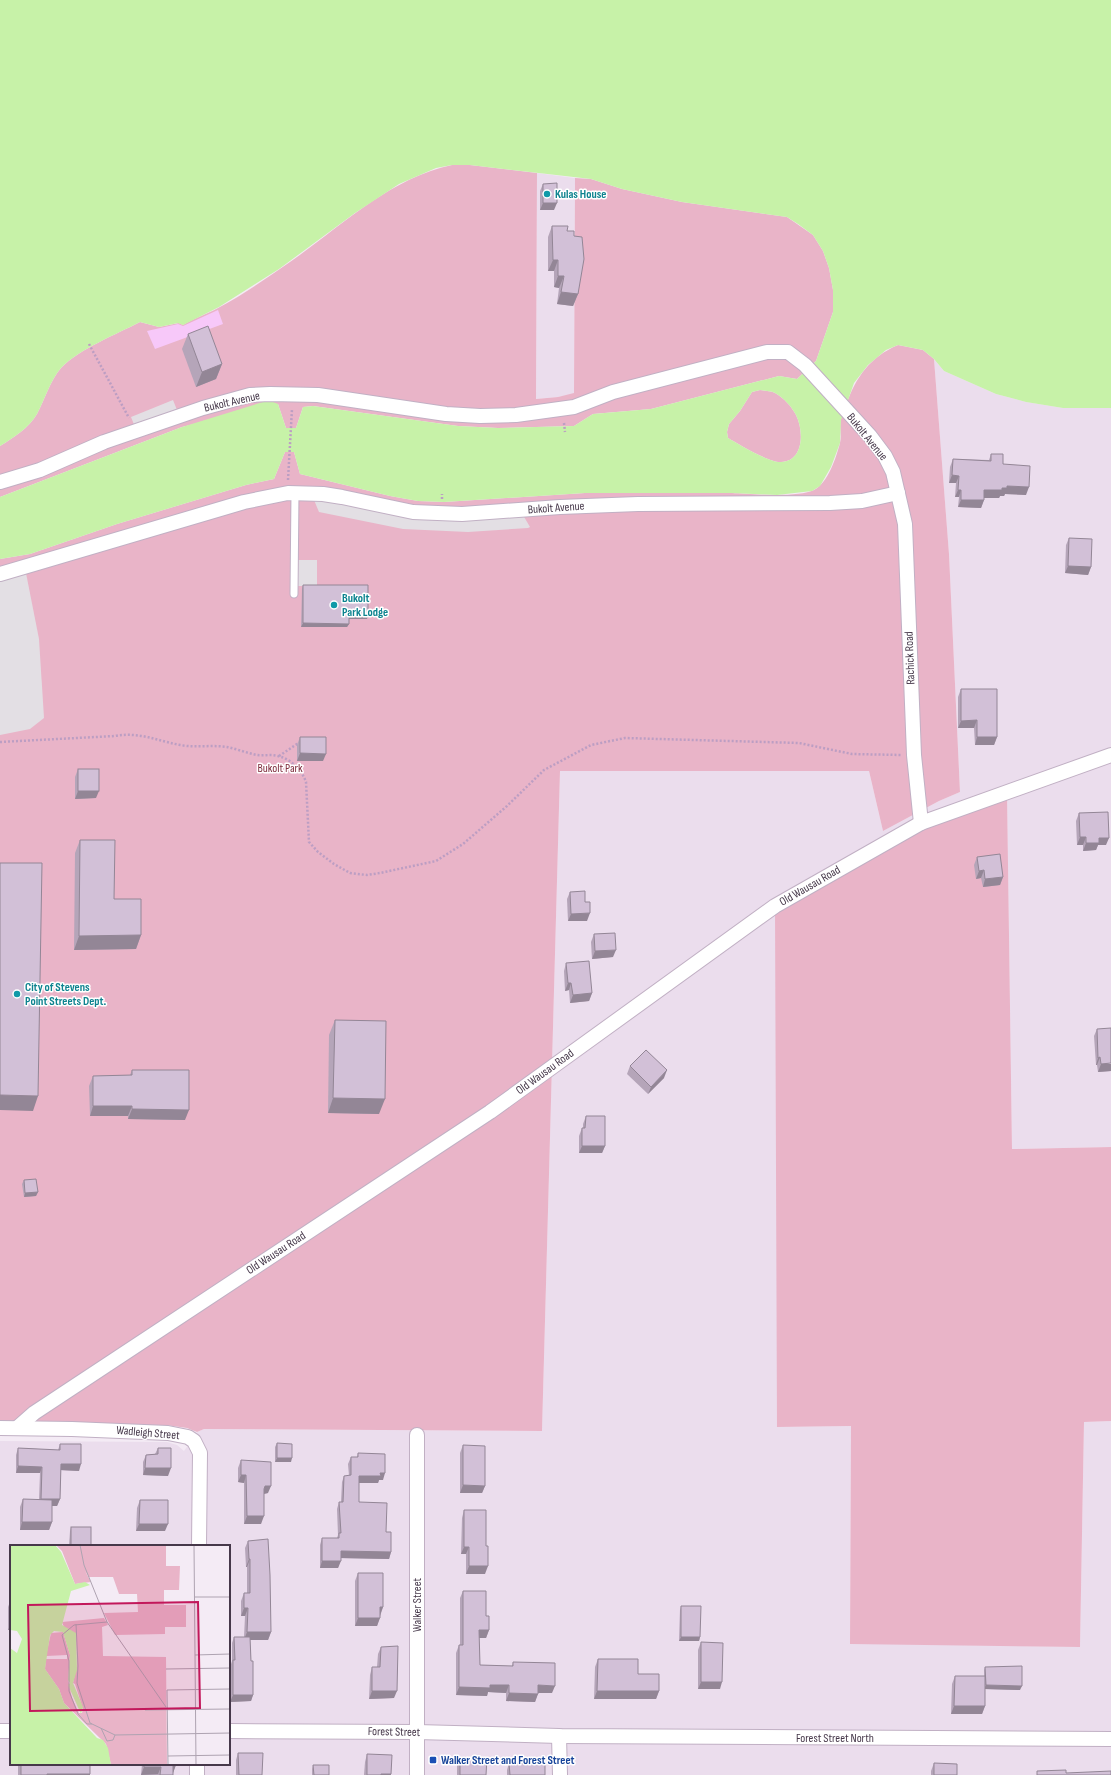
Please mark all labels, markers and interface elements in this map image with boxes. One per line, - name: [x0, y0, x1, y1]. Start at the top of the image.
- place label: Kulas House: [555, 187, 606, 202]
- marker: Kulas House: [542, 189, 552, 199]
- street label: Bukolt Avenue: [203, 388, 262, 416]
- street label: Bukolt Avenue: [843, 410, 891, 464]
- street label: Bukolt Avenue: [527, 499, 585, 517]
- place label: Bukolt Park Lodge: [342, 591, 388, 620]
- marker: Bukolt Park Lodge: [329, 600, 339, 610]
- street label: Rachick Road: [902, 631, 918, 685]
- park label: Bukolt Park: [257, 761, 303, 776]
- street label: Old Wausau Road: [777, 863, 843, 909]
- place label: City of Stevens Point Streets Dept.: [25, 980, 107, 1009]
- marker: City of Stevens Point Streets Dept.: [12, 989, 22, 999]
- street label: Old Wausau Road: [513, 1046, 577, 1098]
- street label: Old Wausau Road: [243, 1228, 309, 1278]
- street label: Wadleigh Street: [116, 1423, 181, 1443]
- inset map: [10, 1545, 230, 1765]
- street label: Walker Street: [410, 1578, 425, 1632]
- street label: Forest Street: [368, 1724, 421, 1740]
- street label: Forest Street North: [796, 1731, 874, 1746]
- place label: Walker Street and Forest Street: [441, 1753, 575, 1768]
- marker: Walker Street and Forest Street: [428, 1755, 438, 1765]

